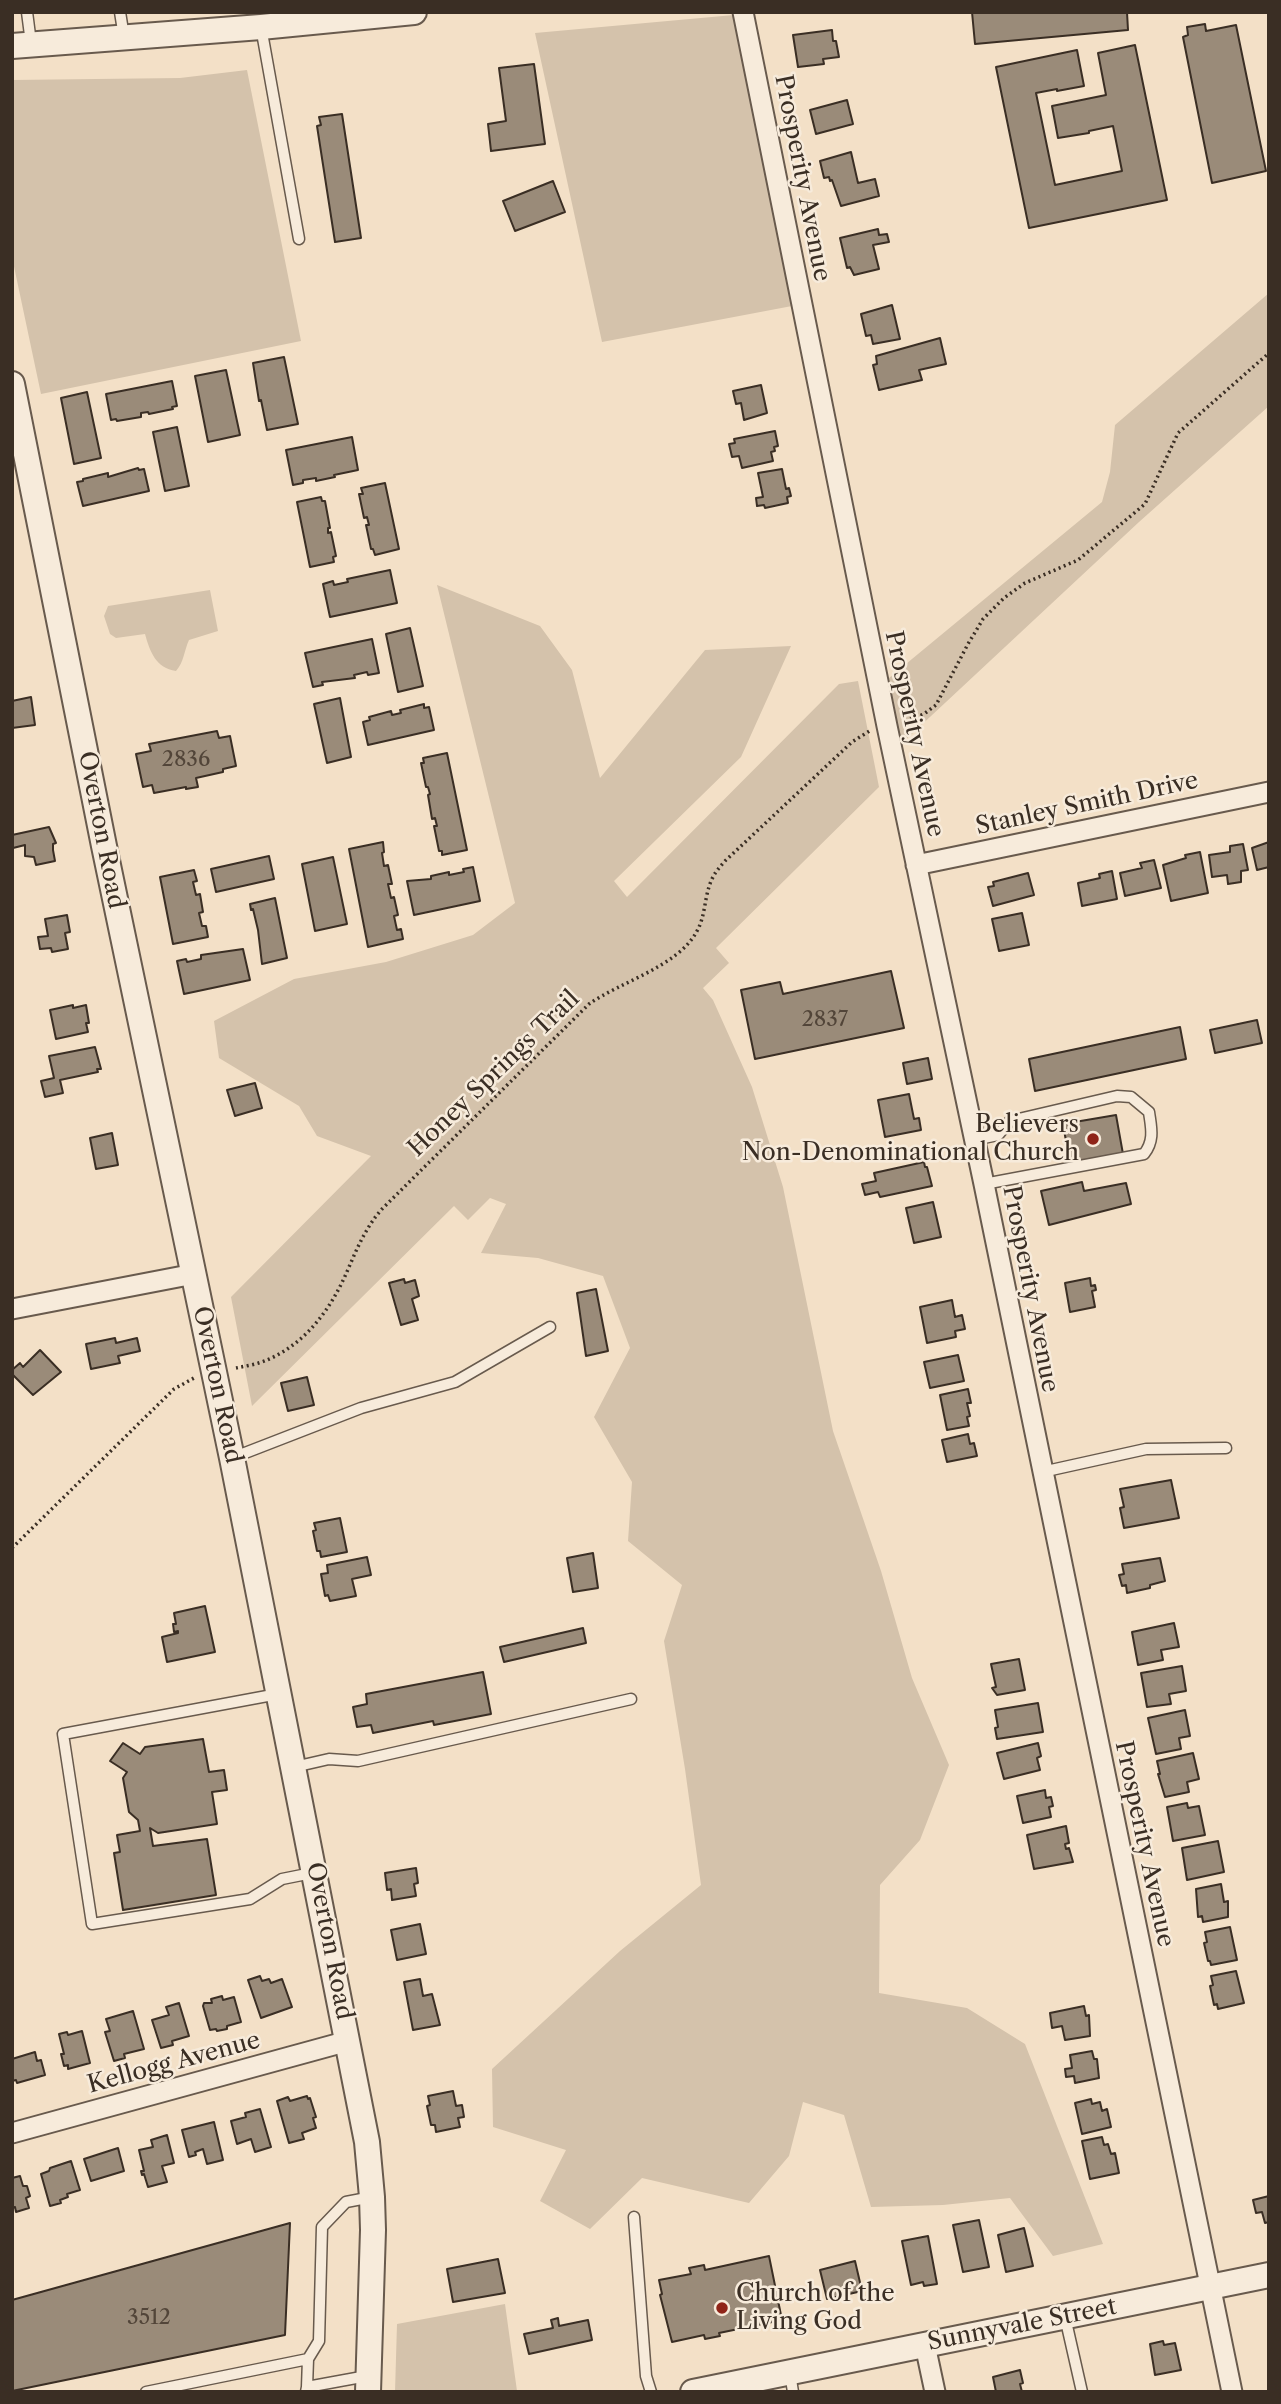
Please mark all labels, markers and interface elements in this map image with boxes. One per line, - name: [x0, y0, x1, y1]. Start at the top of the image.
- street label: Prosperity Avenue: [768, 72, 836, 284]
- street label: Prosperity Avenue: [878, 628, 950, 840]
- house number: 2836: [162, 747, 210, 773]
- street label: Overton Road: [72, 749, 130, 911]
- street label: Stanley Smith Drive: [973, 766, 1201, 842]
- street label: Honey Springs Trail: [402, 985, 586, 1163]
- house number: 2837: [802, 1007, 848, 1033]
- place label: Believers Non-Denominational Church: [742, 1111, 1079, 1167]
- marker: Believers Non-Denominational Church: [1085, 1131, 1101, 1147]
- street label: Prosperity Avenue: [996, 1183, 1064, 1395]
- street label: Overton Road: [186, 1304, 248, 1466]
- street label: Prosperity Avenue: [1108, 1738, 1180, 1950]
- street label: Overton Road: [300, 1860, 358, 2022]
- street label: Kellogg Avenue: [85, 2026, 263, 2100]
- place label: Church of the Living God: [736, 2280, 895, 2336]
- street label: Sunnyvale Street: [925, 2293, 1119, 2357]
- marker: Church of the Living God: [714, 2300, 730, 2316]
- house number: 3512: [127, 2305, 171, 2331]

